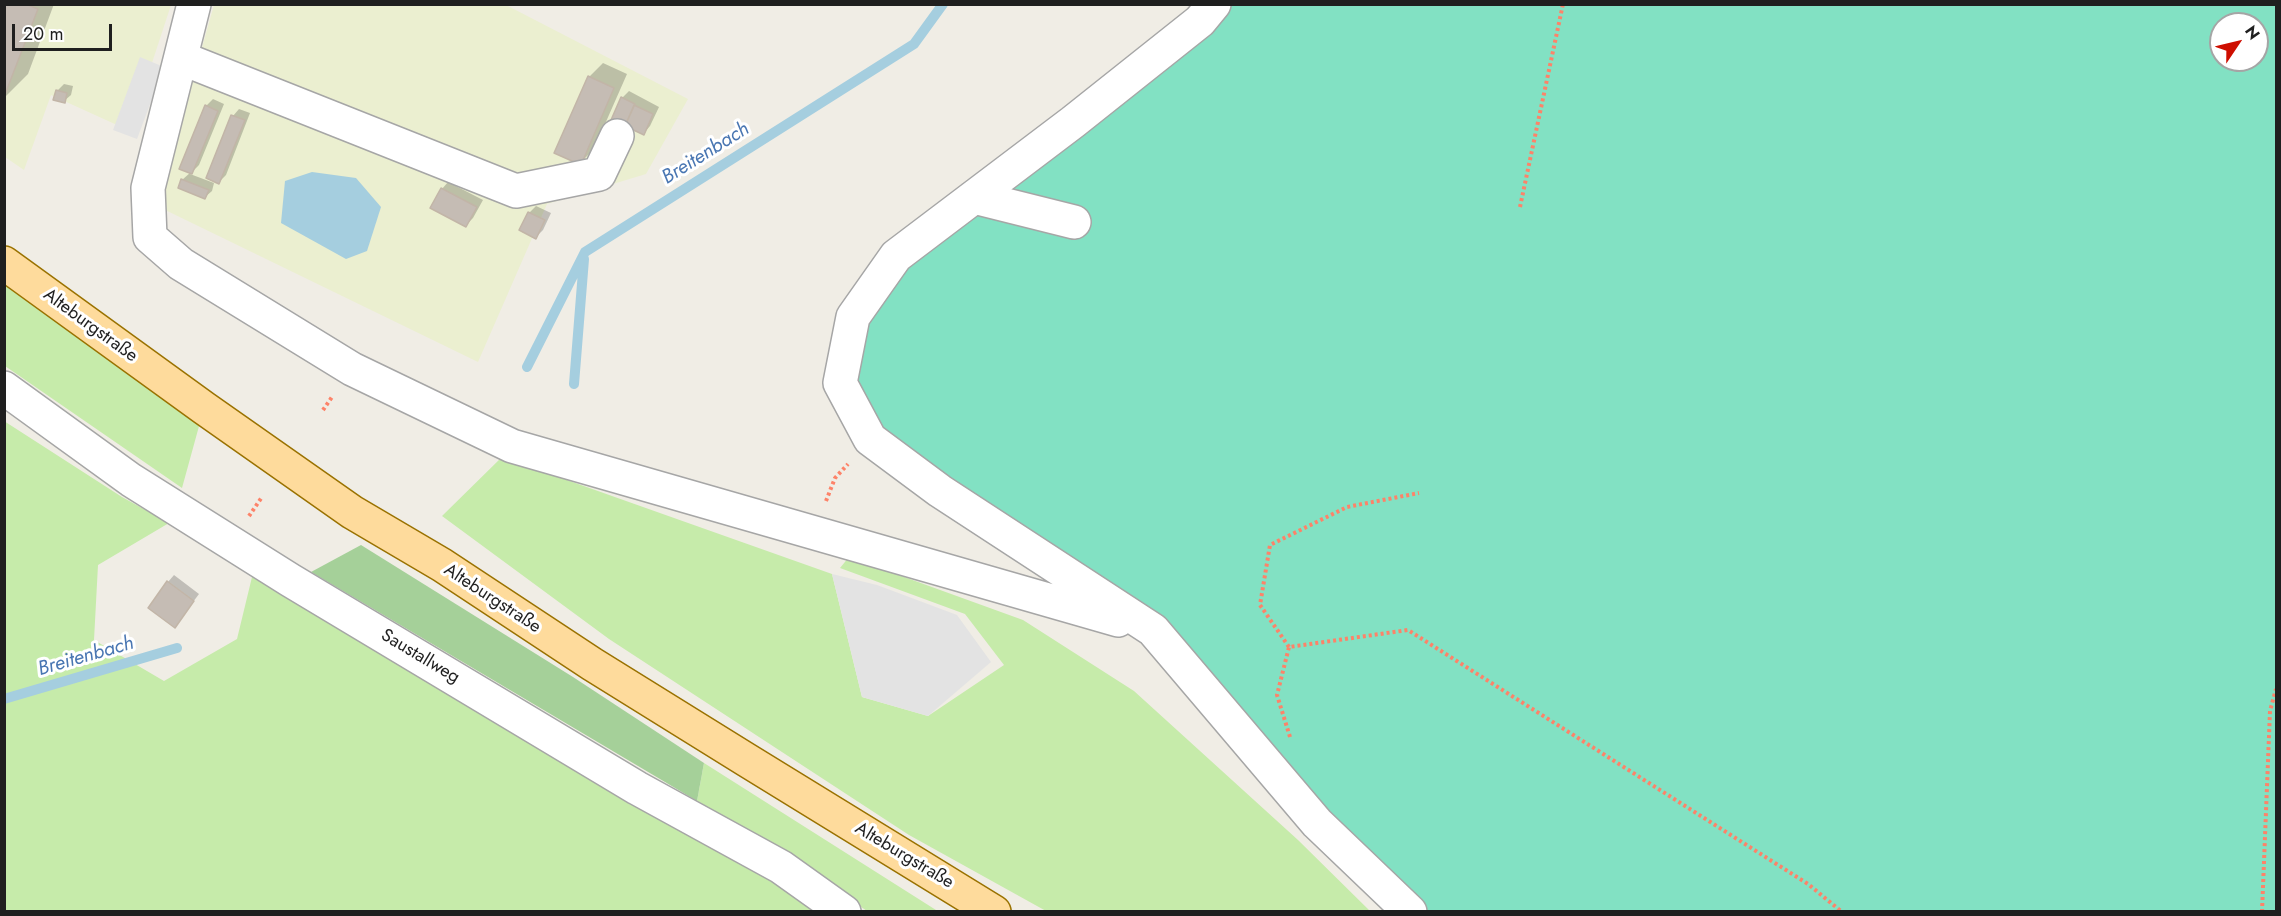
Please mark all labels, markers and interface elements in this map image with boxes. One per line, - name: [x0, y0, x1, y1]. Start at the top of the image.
- scale bar: [15, 12, 116, 50]
- north arrow: [2209, 12, 2269, 72]
- text: 20 m: [23, 21, 63, 47]
- text: N: [2239, 21, 2266, 44]
- water label: Breitenbach: [658, 118, 754, 190]
- street label: Alteburgstraße: [39, 285, 141, 367]
- street label: Alteburgstraße: [439, 560, 545, 638]
- street label: Saustallweg: [377, 625, 463, 689]
- water label: Breitenbach: [35, 632, 137, 682]
- street label: Alteburgstraße: [851, 818, 957, 894]

